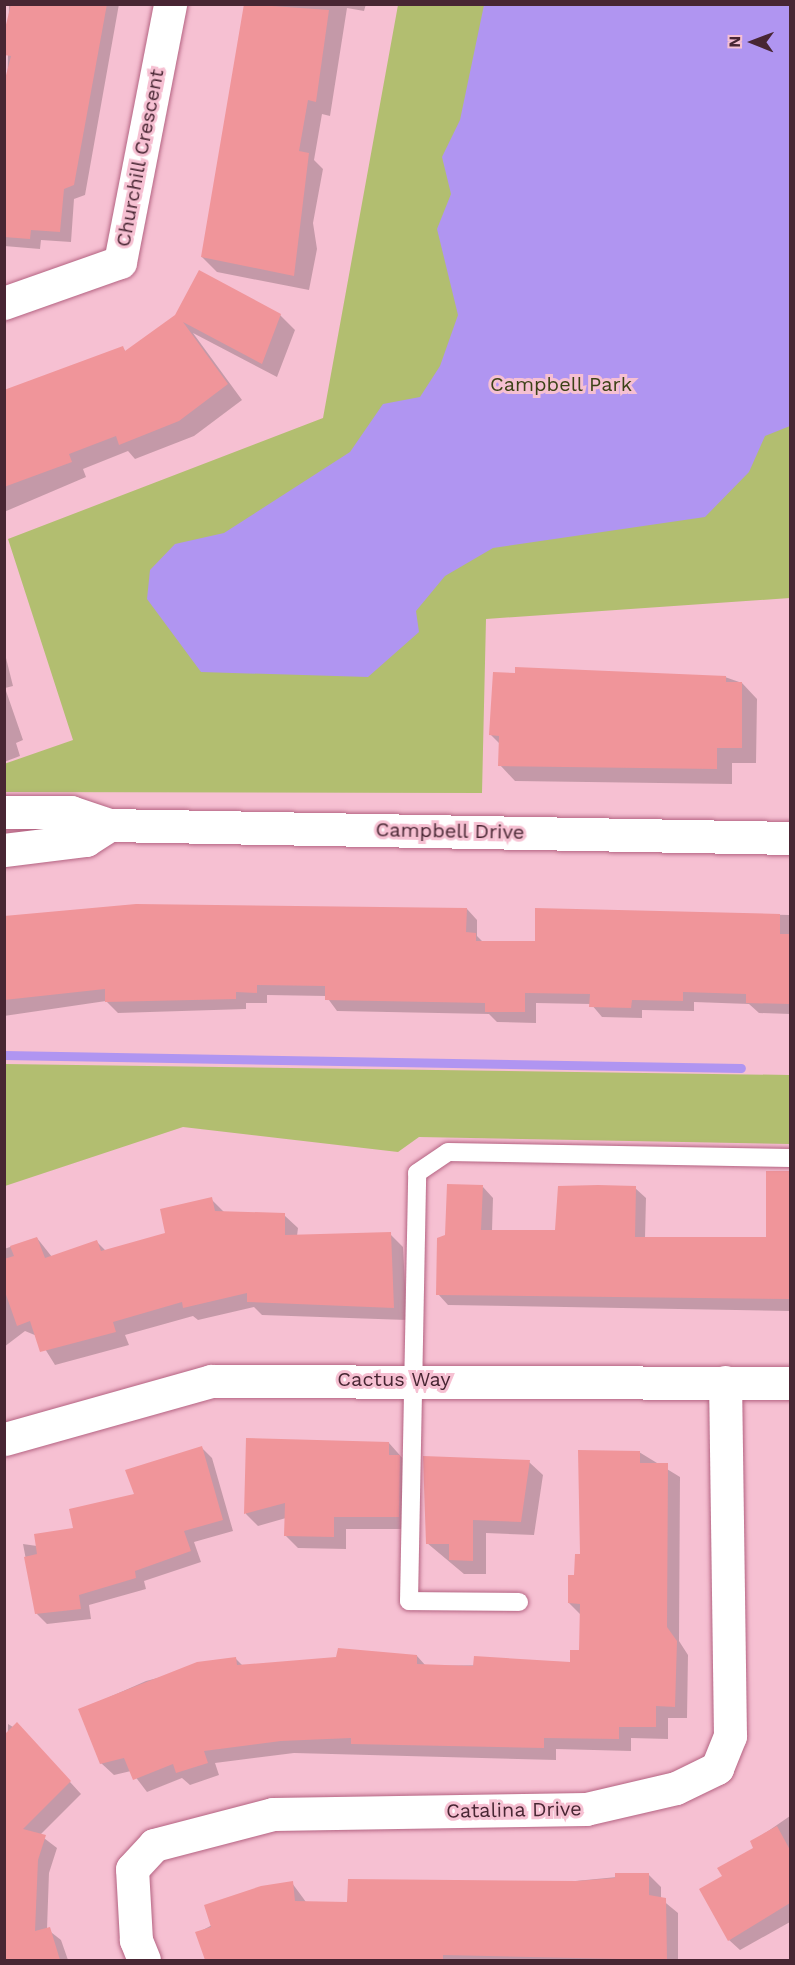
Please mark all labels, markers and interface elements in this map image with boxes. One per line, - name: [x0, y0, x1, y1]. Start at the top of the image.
- north arrow: [723, 12, 783, 72]
- text: N: [725, 36, 744, 48]
- street label: Churchill Crescent: [111, 67, 169, 249]
- park label: Campbell Park: [490, 372, 632, 396]
- street label: Campbell Drive: [375, 818, 525, 844]
- street label: Cactus Way: [337, 1367, 451, 1391]
- street label: Catalina Drive: [446, 1797, 582, 1823]

